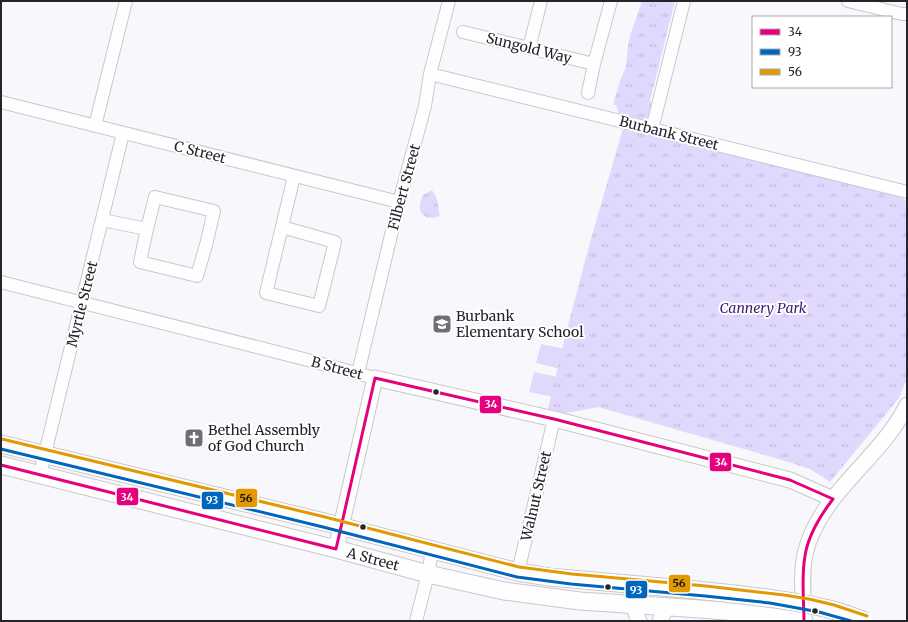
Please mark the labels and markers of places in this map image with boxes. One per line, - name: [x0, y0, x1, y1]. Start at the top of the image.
- place label: Burbank Elementary School: [456, 307, 584, 341]
- school or university icon: Burbank Elementary School: [431, 313, 453, 335]
- unlabelled marker: [431, 387, 441, 397]
- place label: Bethel Assembly of God Church: [208, 421, 321, 455]
- church icon: Bethel Assembly of God Church: [183, 427, 205, 449]
- unlabelled marker: [358, 522, 368, 532]
- unlabelled marker: [603, 582, 613, 592]
- unlabelled marker: [810, 606, 820, 616]

